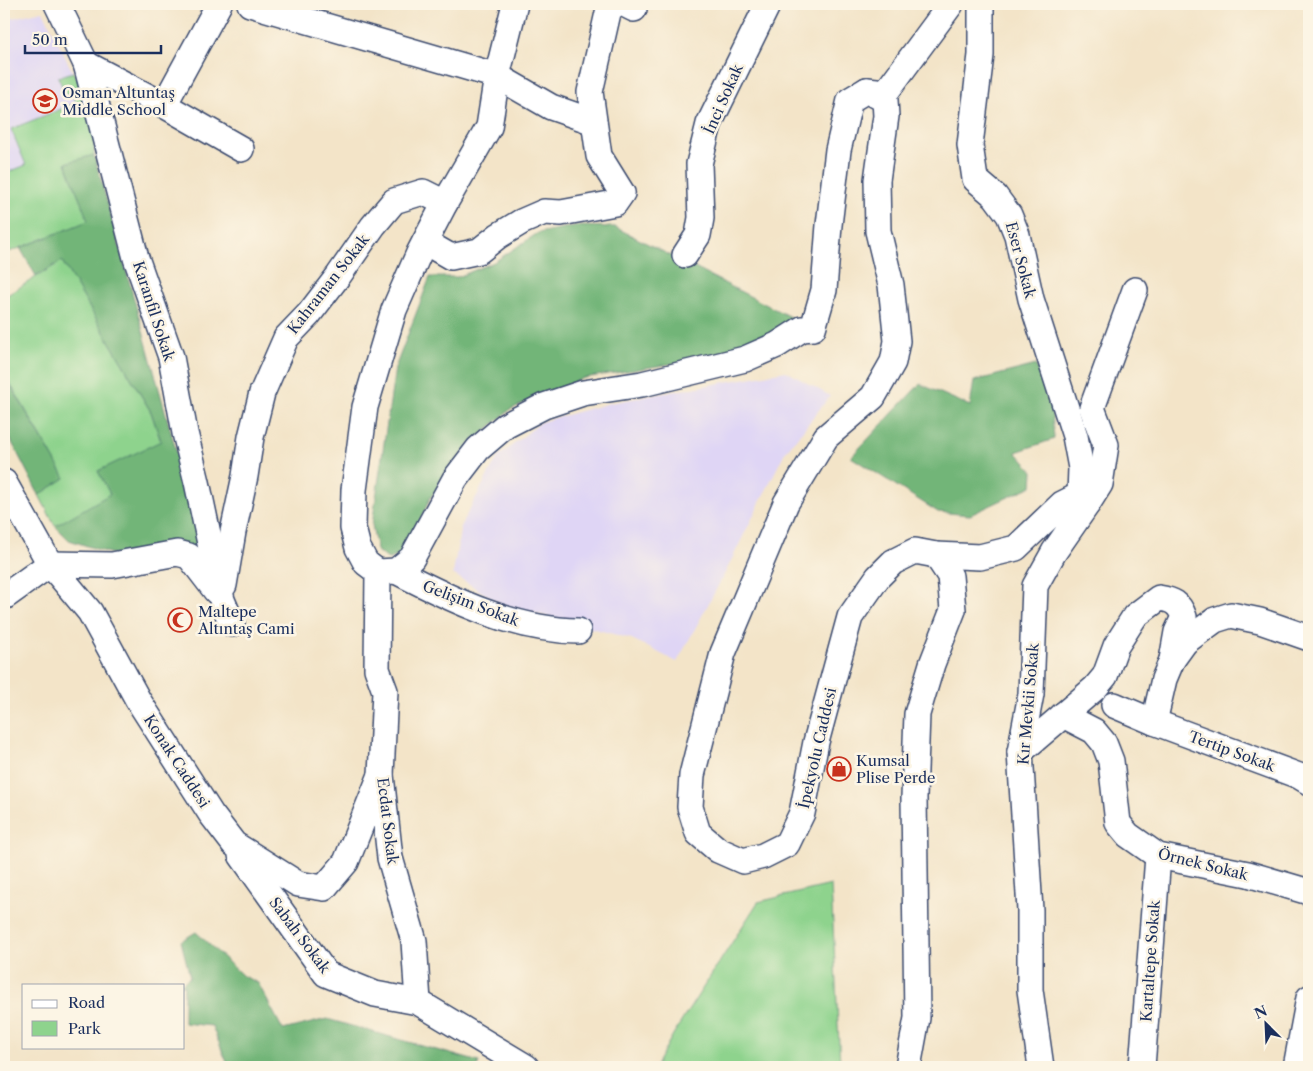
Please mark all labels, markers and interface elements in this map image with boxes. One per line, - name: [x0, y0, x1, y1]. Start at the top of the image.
- scale bar: [25, 22, 161, 54]
- text: 50 m: [32, 30, 68, 49]
- street label: İnci Sokak: [699, 60, 747, 137]
- place label: Osman Altuntaş Middle School: [62, 83, 175, 119]
- school or university icon: Osman Altuntaş Middle School: [32, 88, 58, 114]
- street label: Eser Sokak: [1002, 220, 1041, 302]
- street label: Kahraman Sokak: [283, 229, 374, 338]
- street label: Karanfil Sokak: [129, 259, 180, 365]
- street label: Gelişim Sokak: [420, 576, 523, 631]
- place label: Maltepe Altıntaş Cami: [197, 602, 295, 638]
- mosque icon: Maltepe Altıntaş Cami: [167, 607, 193, 633]
- street label: Kır Mevkii Sokak: [1013, 641, 1043, 766]
- street label: İpekyolu Caddesi: [794, 685, 840, 810]
- street label: Konak Caddesi: [140, 711, 214, 812]
- street label: Tertip Sokak: [1186, 727, 1279, 776]
- place label: Kumsal Plise Perde: [856, 751, 935, 787]
- shop icon: Kumsal Plise Perde: [826, 756, 852, 782]
- street label: Ecdat Sokak: [373, 776, 403, 867]
- street label: Örnek Sokak: [1156, 844, 1251, 885]
- street label: Sabah Sokak: [265, 893, 336, 978]
- street label: Kartaltepe Sokak: [1136, 898, 1164, 1023]
- legend: [22, 984, 185, 1048]
- text: Road: [68, 993, 105, 1012]
- north arrow: [1240, 998, 1290, 1048]
- text: N: [1251, 1001, 1270, 1023]
- text: Park: [68, 1019, 102, 1038]

